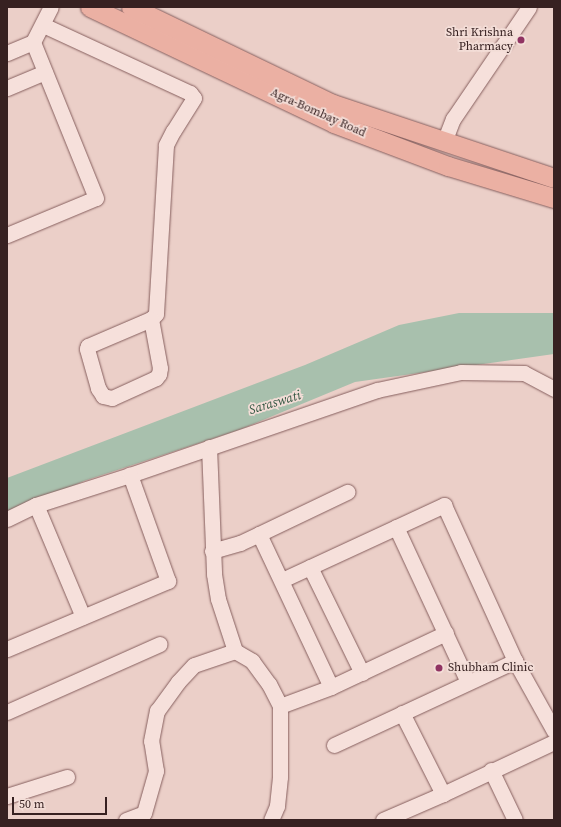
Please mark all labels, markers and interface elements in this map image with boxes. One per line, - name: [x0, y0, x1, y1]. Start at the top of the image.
- place label: Shri Krishna Pharmacy: [446, 26, 513, 54]
- marker: Shri Krishna Pharmacy: [516, 35, 526, 45]
- street label: Agra-Bombay Road: [268, 86, 368, 140]
- water label: Saraswati: [247, 388, 303, 418]
- place label: Shubham Clinic: [448, 661, 533, 675]
- marker: Shubham Clinic: [433, 662, 445, 674]
- scale bar: [14, 789, 109, 815]
- text: 50 m: [19, 796, 45, 812]

